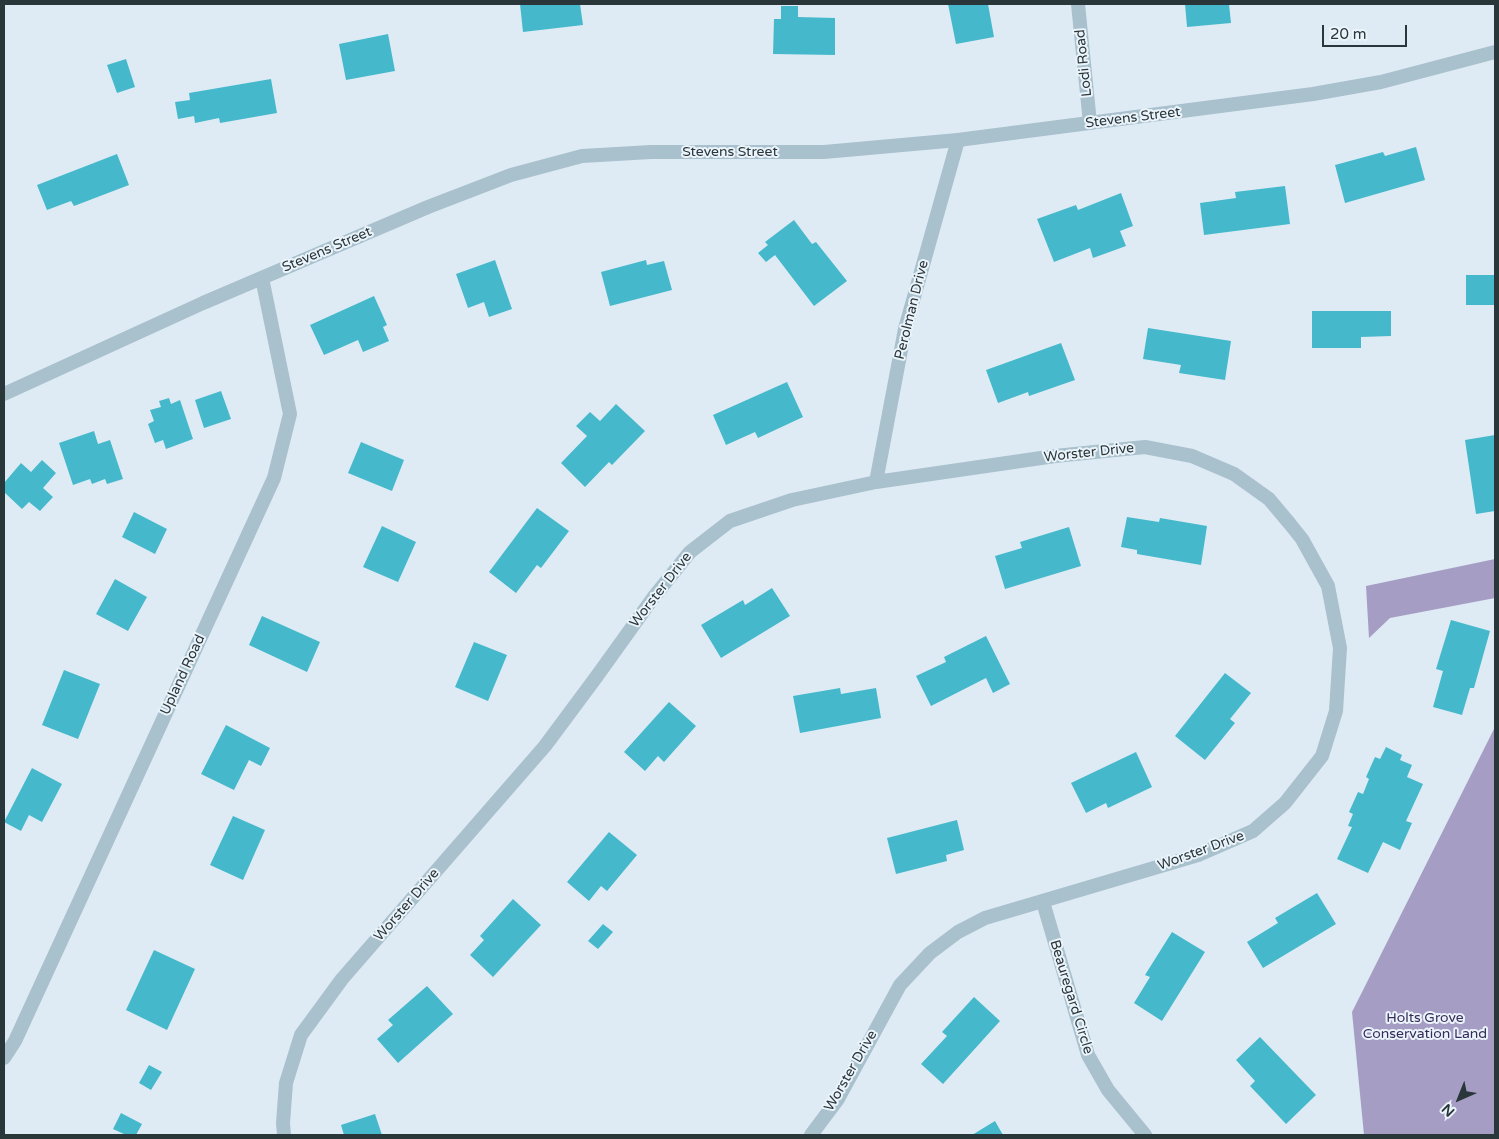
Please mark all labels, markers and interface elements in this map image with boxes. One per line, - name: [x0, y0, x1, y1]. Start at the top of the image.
- scale bar: [1324, 15, 1409, 47]
- text: 20 m: [1330, 25, 1367, 43]
- street label: Lodi Road: [1072, 28, 1096, 98]
- street label: Stevens Street: [1085, 104, 1181, 132]
- street label: Stevens Street: [682, 144, 778, 160]
- street label: Stevens Street: [280, 224, 374, 276]
- street label: Perolman Drive: [892, 259, 932, 361]
- street label: Worster Drive: [1043, 440, 1135, 466]
- street label: Worster Drive: [626, 549, 696, 631]
- street label: Upland Road: [157, 632, 209, 718]
- street label: Worster Drive: [1156, 828, 1246, 874]
- street label: Worster Drive: [371, 865, 443, 945]
- street label: Beauregard Circle: [1046, 938, 1096, 1056]
- park label: Holts Grove Conservation Land: [1363, 1010, 1487, 1042]
- street label: Worster Drive: [821, 1028, 881, 1114]
- north arrow: [1434, 1074, 1484, 1124]
- text: N: [1438, 1100, 1458, 1120]

